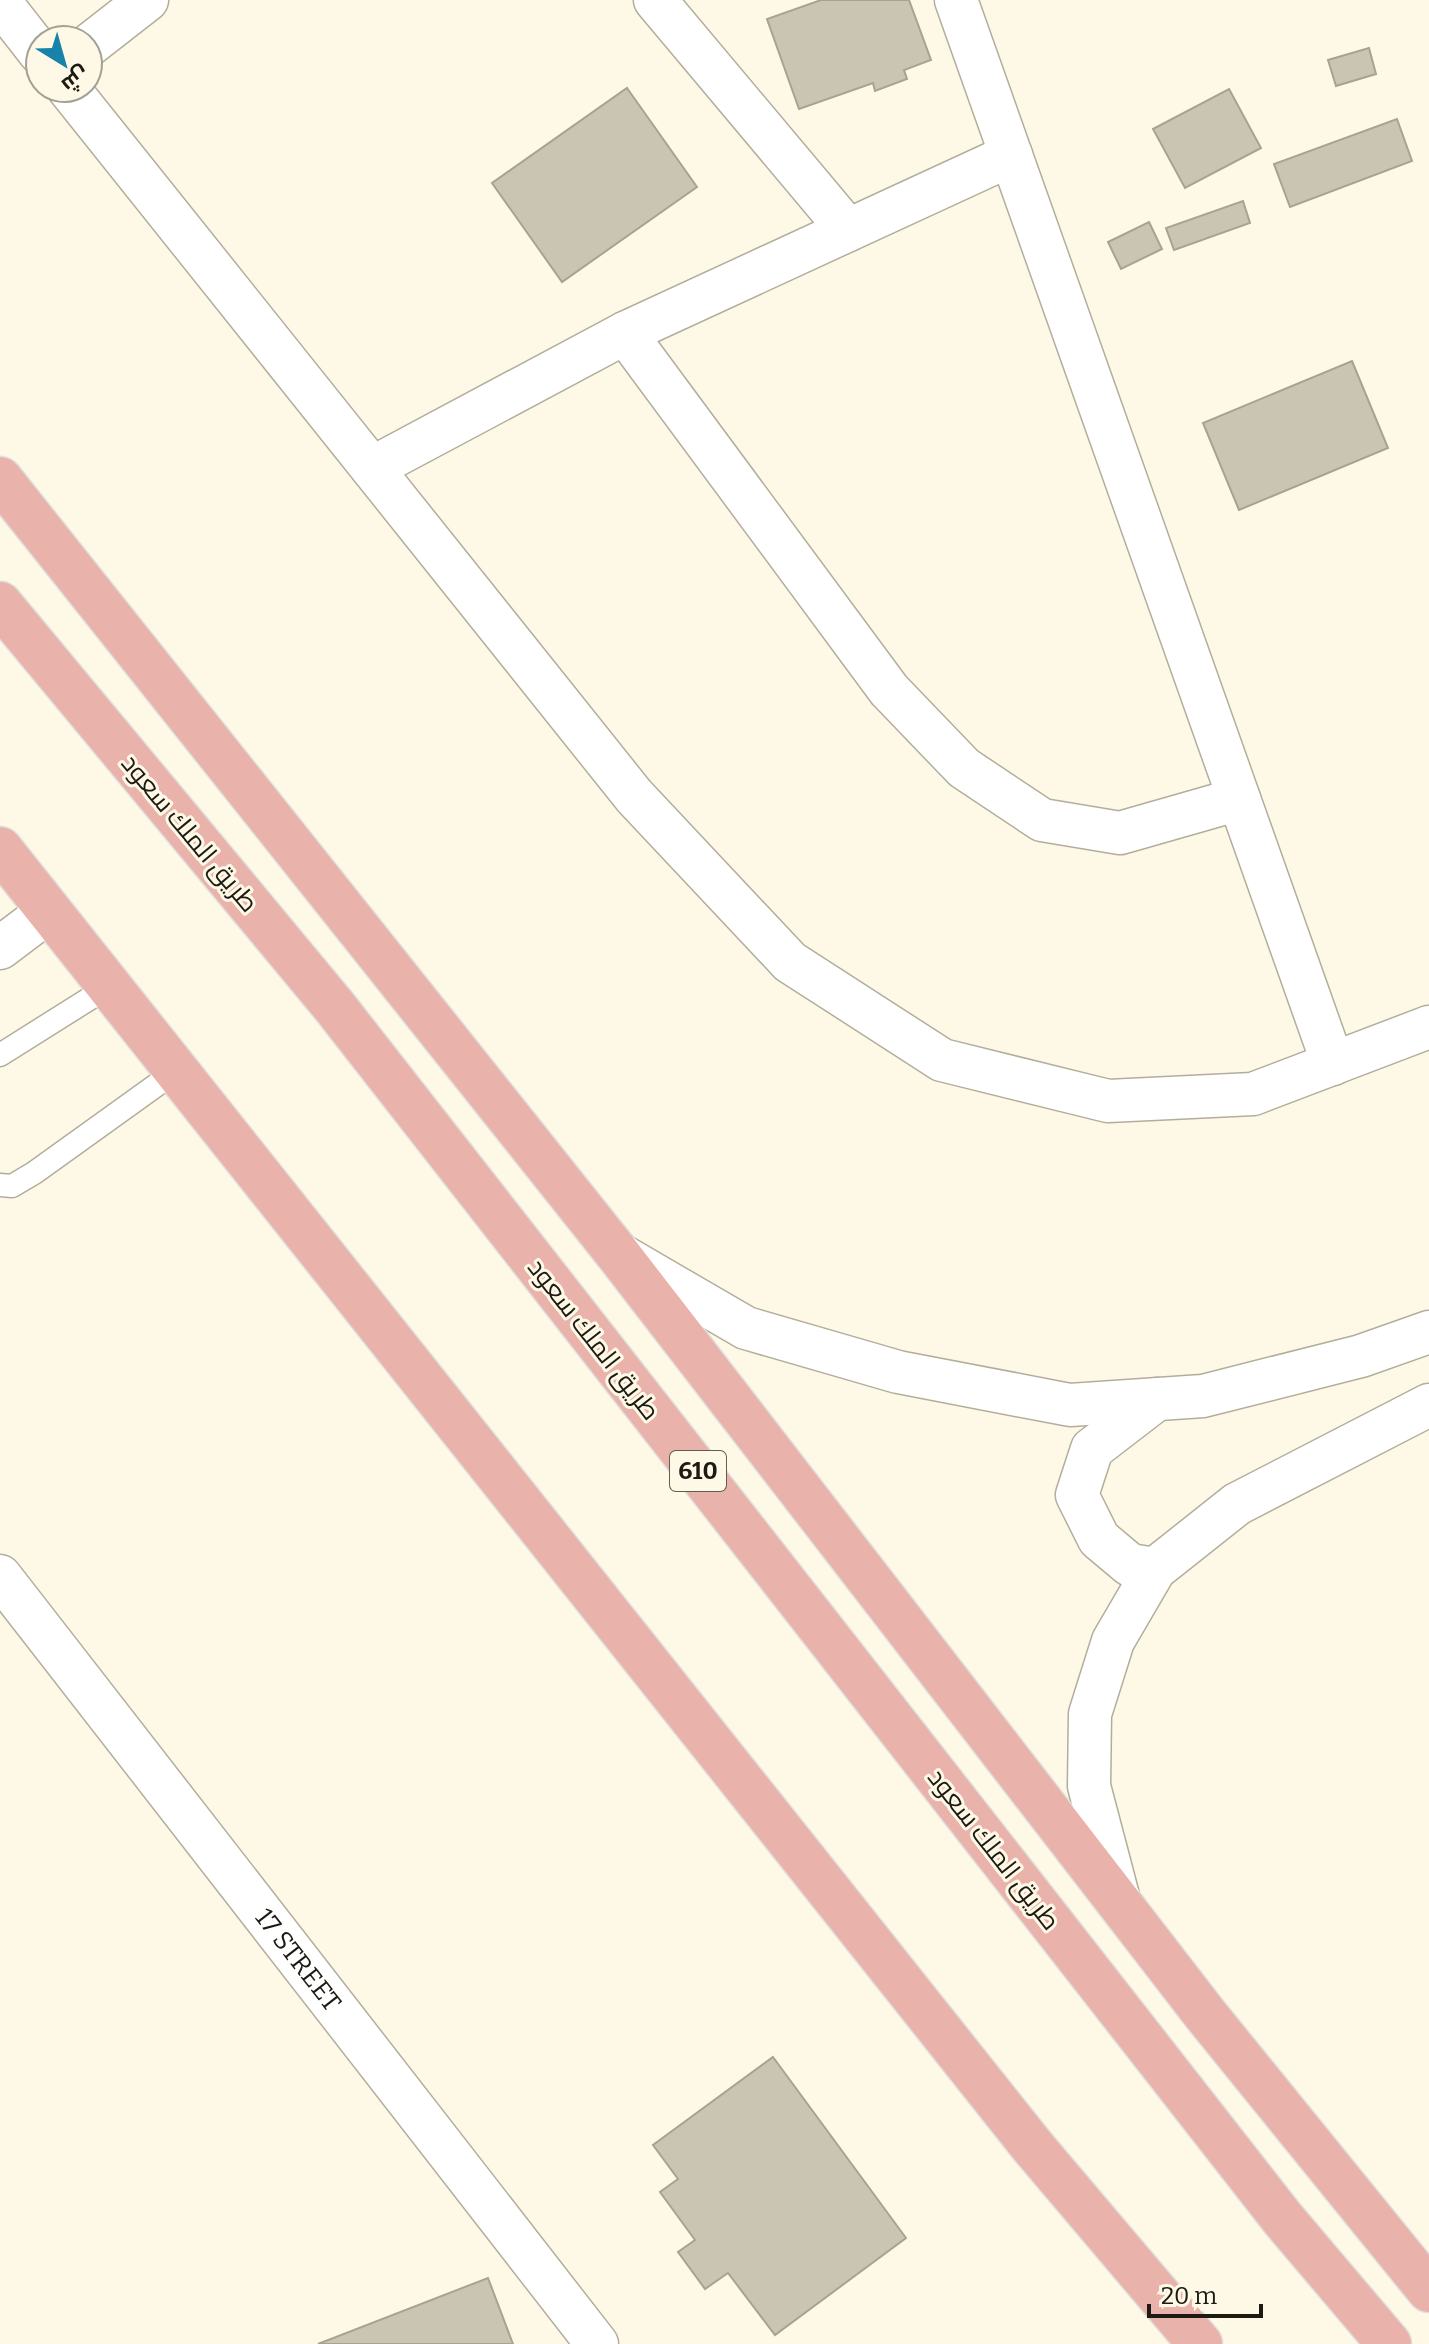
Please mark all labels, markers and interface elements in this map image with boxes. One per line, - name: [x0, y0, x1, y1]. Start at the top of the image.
- north arrow: [24, 24, 104, 104]
- text: ش: [56, 60, 95, 99]
- street label: طريق الملك سعود: [115, 748, 265, 918]
- street label: طريق الملك سعود: [521, 1252, 666, 1426]
- road number: 610: [670, 1451, 726, 1491]
- street label: طريق الملك سعود: [921, 1762, 1066, 1936]
- street label: 17 STREET: [248, 1903, 347, 2017]
- scale bar: [1149, 2268, 1261, 2318]
- text: 20 m: [1161, 2282, 1217, 2310]

